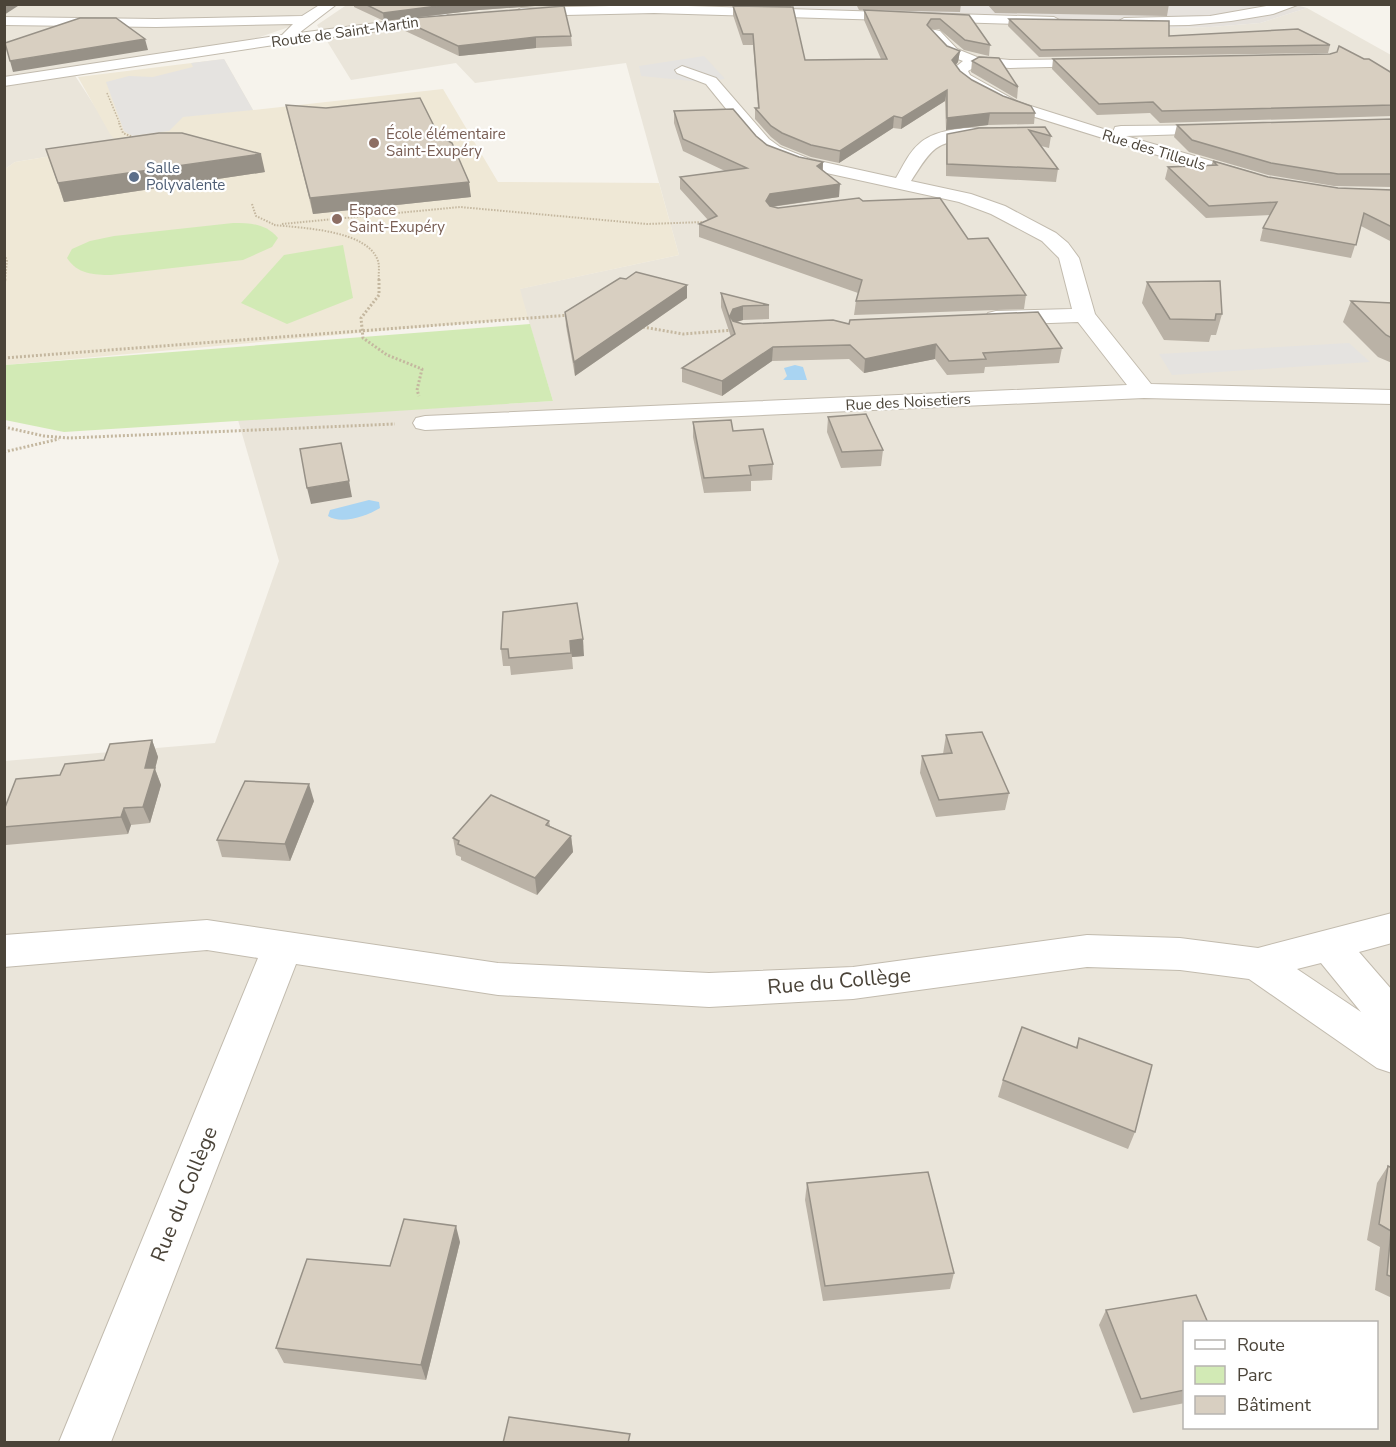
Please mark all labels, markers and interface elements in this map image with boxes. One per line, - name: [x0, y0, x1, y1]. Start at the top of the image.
- street label: Route de Saint-Martin: [270, 12, 420, 52]
- place label: École élémentaire Saint-Exupéry: [386, 124, 506, 161]
- street label: Rue des Tilleuls: [1100, 125, 1208, 175]
- marker: École élémentaire Saint-Exupéry: [367, 136, 381, 150]
- place label: Salle Polyvalente: [146, 158, 225, 195]
- marker: Salle Polyvalente: [127, 170, 141, 184]
- place label: Espace Saint-Exupéry: [349, 200, 445, 237]
- marker: Espace Saint-Exupéry: [330, 212, 344, 226]
- street label: Rue des Noisetiers: [845, 389, 971, 415]
- street label: Rue du Collège: [766, 961, 912, 1001]
- street label: Rue du Collège: [144, 1122, 224, 1266]
- legend: [1183, 1321, 1378, 1429]
- text: Route: [1237, 1333, 1285, 1357]
- text: Parc: [1237, 1363, 1272, 1387]
- text: Bâtiment: [1237, 1393, 1311, 1417]

